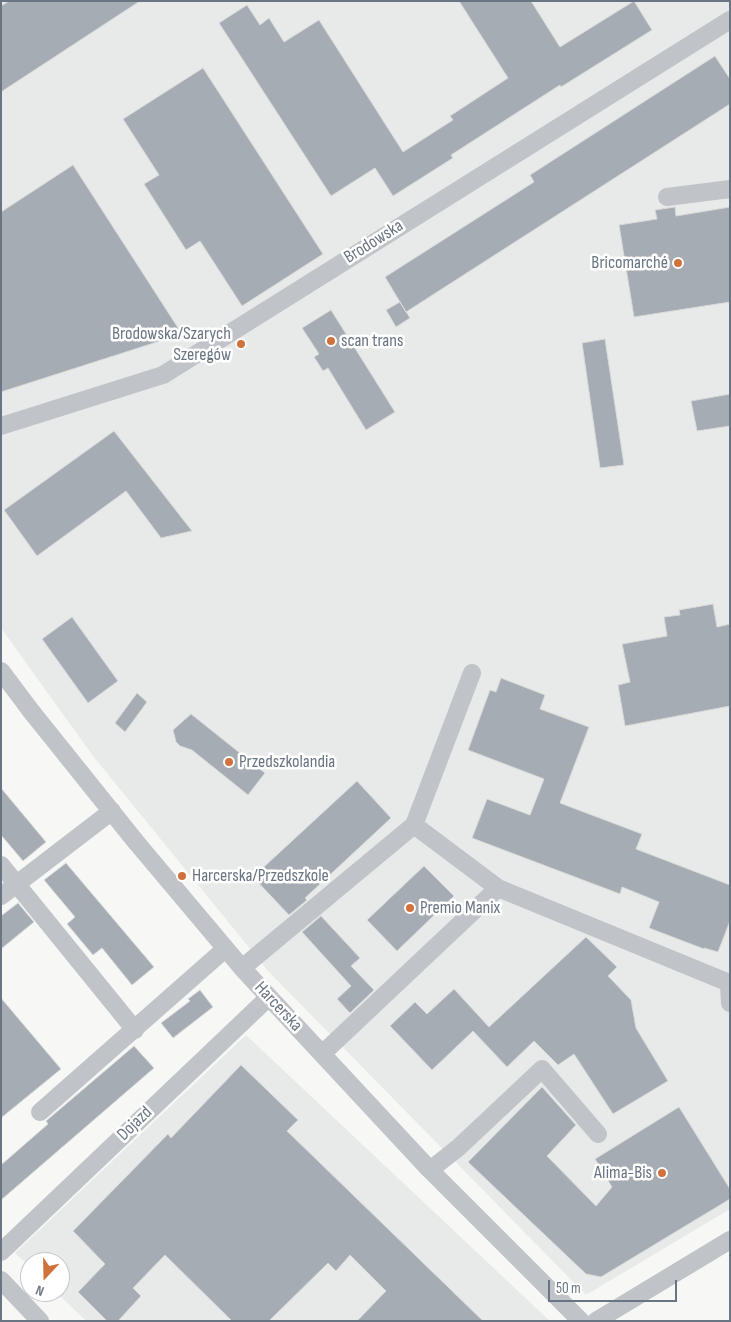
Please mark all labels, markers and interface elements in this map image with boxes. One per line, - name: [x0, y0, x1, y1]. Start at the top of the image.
- street label: Brodowska: [340, 215, 408, 269]
- place label: Bricomarché: [591, 252, 668, 274]
- marker: Bricomarché: [672, 257, 684, 269]
- place label: Brodowska/Szarych Szeregów: [112, 323, 231, 366]
- place label: scan trans: [341, 330, 403, 352]
- marker: scan trans: [325, 335, 337, 347]
- marker: Brodowska/Szarych Szeregów: [235, 338, 247, 350]
- place label: Przedszkolandia: [239, 751, 335, 773]
- marker: Przedszkolandia: [223, 756, 235, 768]
- place label: Harcerska/Przedszkole: [192, 865, 329, 887]
- marker: Harcerska/Przedszkole: [176, 870, 188, 882]
- place label: Premio Manix: [420, 897, 500, 919]
- marker: Premio Manix: [404, 902, 416, 914]
- street label: Harcerska: [249, 978, 307, 1036]
- street label: Dojazd: [113, 1102, 157, 1146]
- place label: Alima-Bis: [594, 1162, 652, 1184]
- marker: Alima-Bis: [656, 1167, 668, 1179]
- north arrow: [20, 1252, 70, 1302]
- scale bar: [551, 1270, 680, 1302]
- text: 50 m: [556, 1279, 581, 1298]
- text: N: [33, 1281, 46, 1300]

